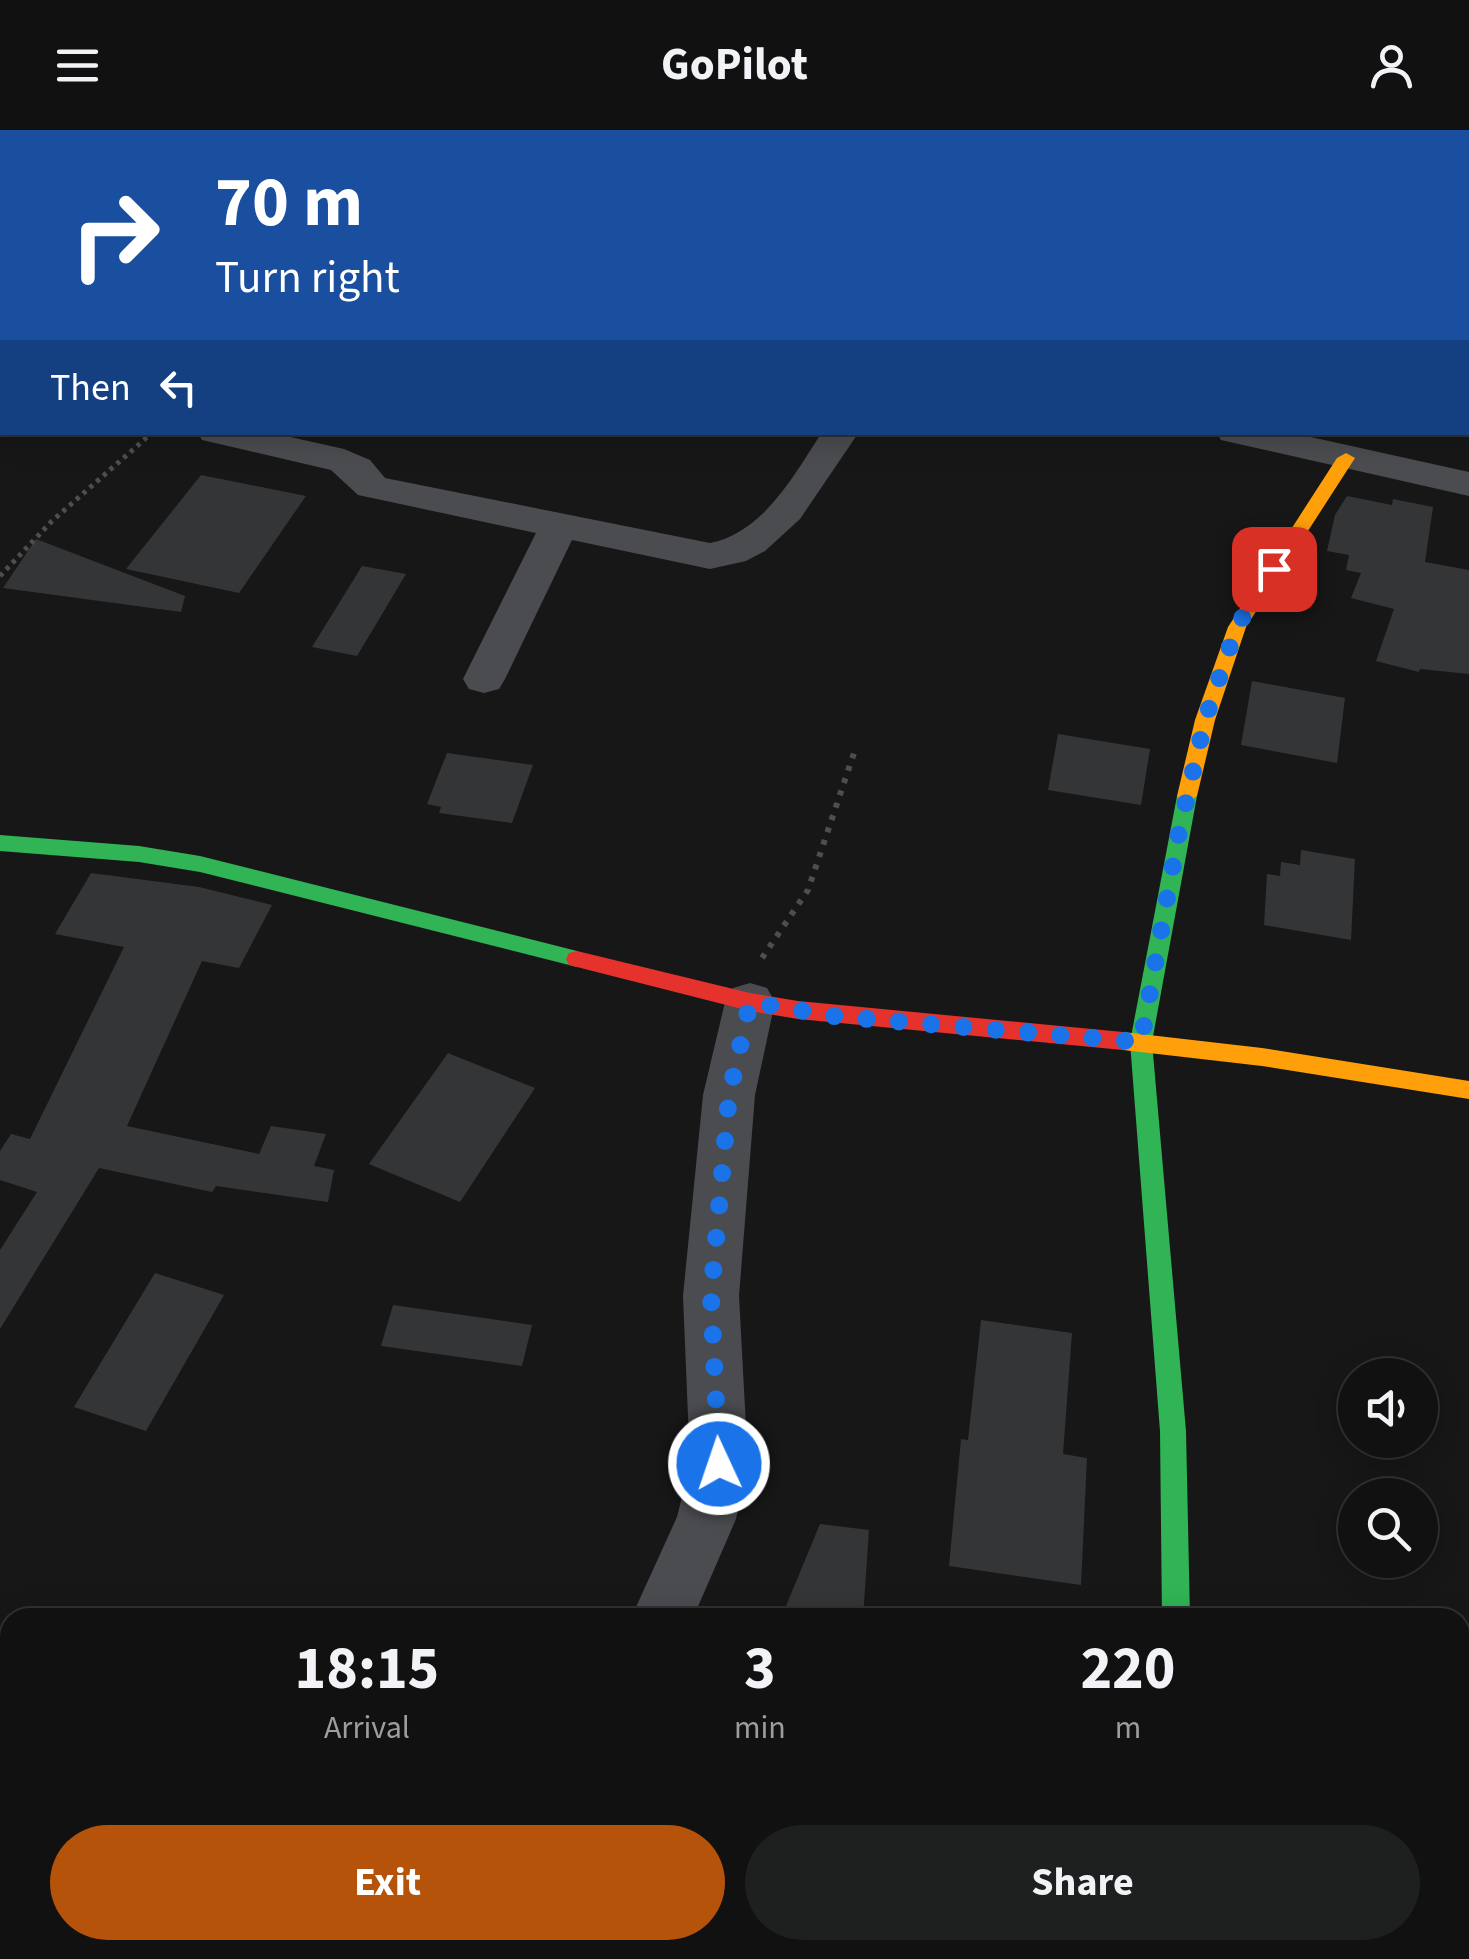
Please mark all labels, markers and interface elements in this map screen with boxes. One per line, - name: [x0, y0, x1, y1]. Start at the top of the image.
- text: GoPilot: [661, 33, 808, 97]
- icon: menu: [50, 38, 105, 93]
- icon: person: [1364, 38, 1419, 93]
- text: 70 m: [215, 153, 363, 253]
- icon: right: [50, 170, 180, 300]
- text: Turn right: [215, 246, 400, 310]
- icon: left: [151, 360, 206, 415]
- text: Then: [50, 361, 131, 415]
- pin: [1232, 527, 1317, 612]
- icon: arrive: [1247, 542, 1302, 597]
- map controls: [1338, 1358, 1438, 1578]
- button: sound: [1338, 1358, 1438, 1458]
- position arrow: [667, 1412, 771, 1516]
- button: search: [1338, 1478, 1438, 1578]
- text: 18:15: [295, 1627, 439, 1712]
- text: 3: [744, 1627, 776, 1712]
- text: 220: [1080, 1627, 1175, 1712]
- text: Arrival: [324, 1705, 410, 1751]
- text: min: [734, 1705, 786, 1751]
- text: m: [1115, 1705, 1141, 1751]
- button: Exit: [50, 1825, 725, 1940]
- button: Share: [745, 1825, 1420, 1940]

